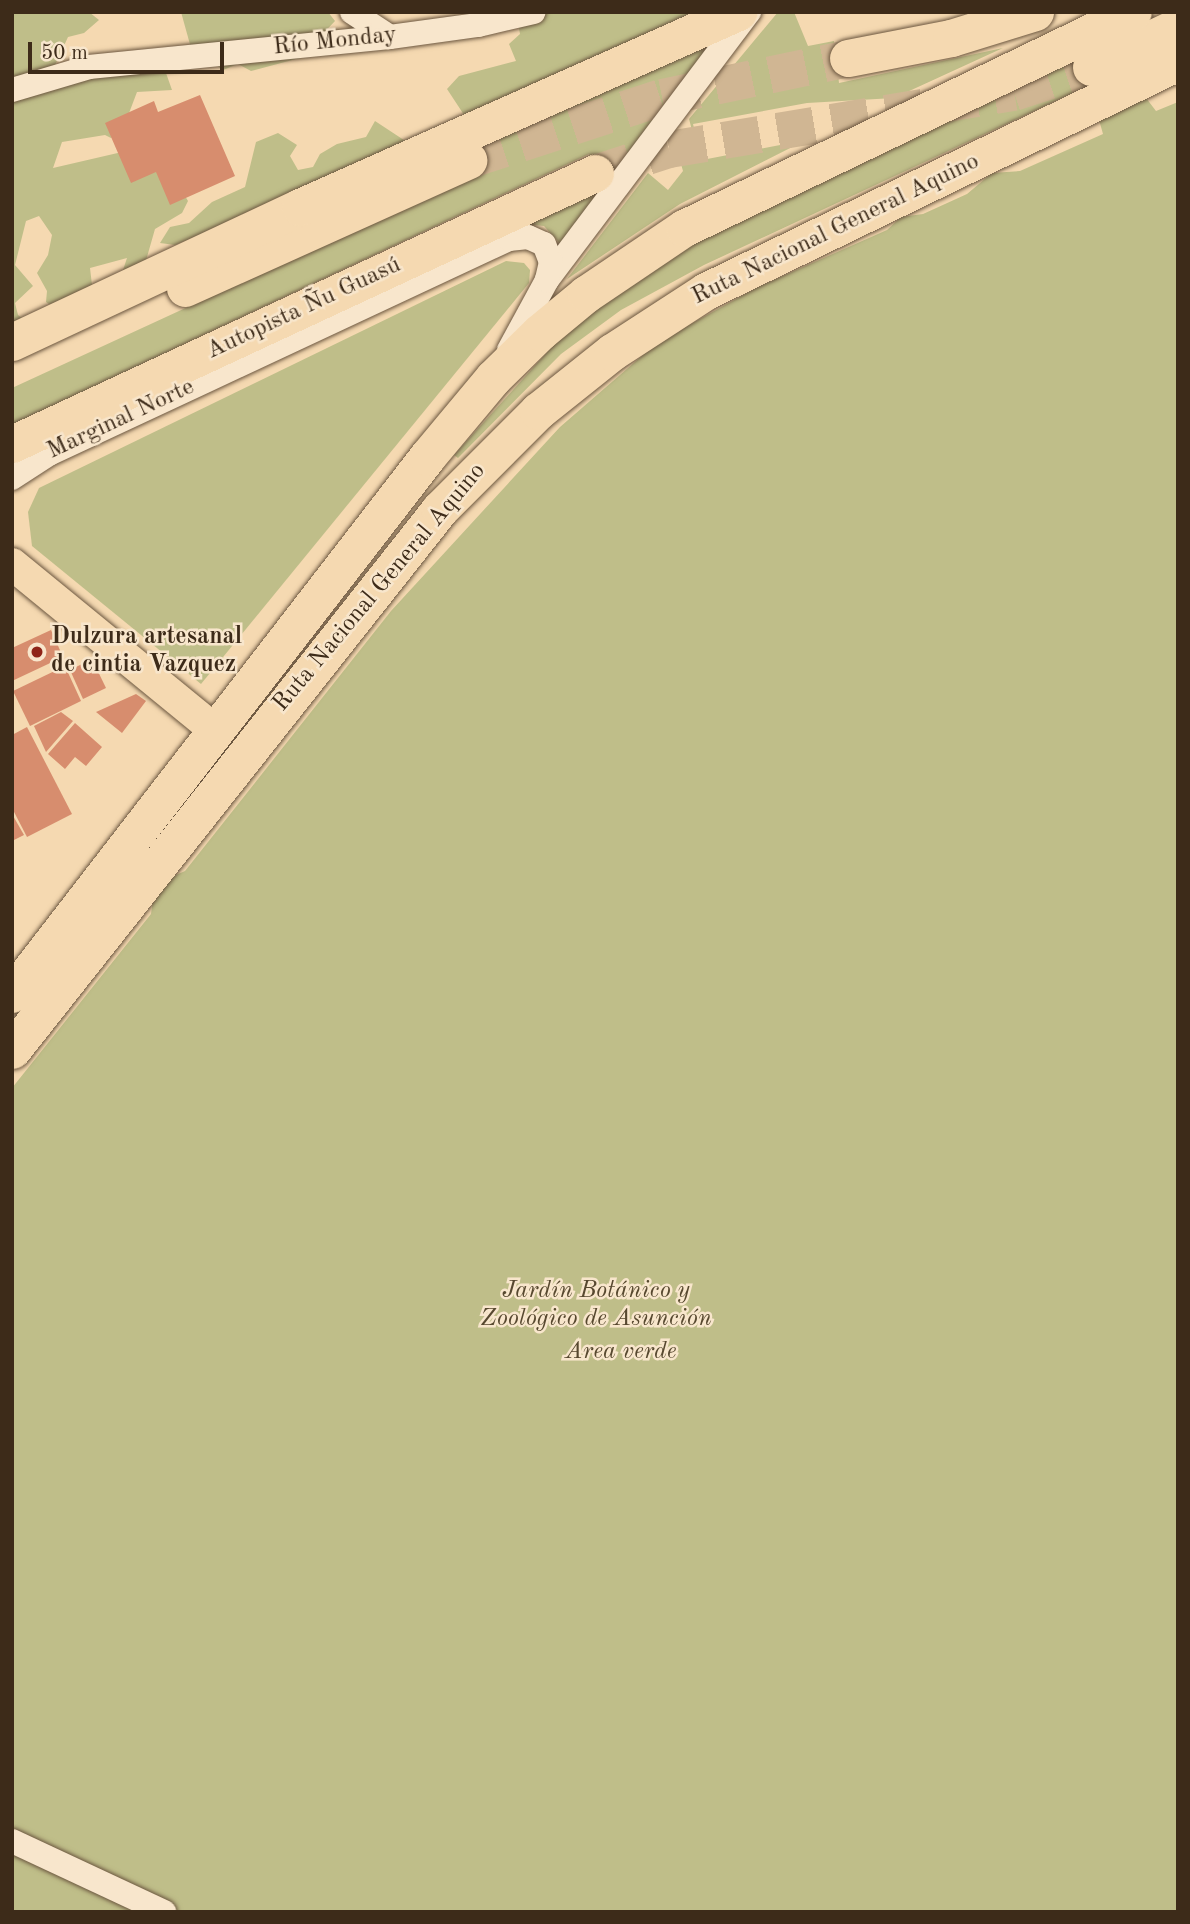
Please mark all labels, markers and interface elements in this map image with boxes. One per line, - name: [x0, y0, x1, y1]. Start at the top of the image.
- street label: Río Monday: [272, 21, 398, 63]
- scale bar: [32, 28, 228, 72]
- text: 50 m: [41, 43, 88, 64]
- street label: Ruta Nacional General Aquino: [688, 148, 984, 312]
- street label: Autopista Ñu Guasú: [202, 251, 406, 367]
- street label: Marginal Norte: [43, 373, 199, 467]
- street label: Ruta Nacional General Aquino: [267, 458, 493, 718]
- place label: Dulzura artesanal de cintia Vazquez: [51, 624, 242, 680]
- marker: Dulzura artesanal de cintia Vazquez: [29, 644, 45, 660]
- park label: Jardín Botánico y Zoológico de Asunción: [480, 1278, 712, 1334]
- park label: Area verde: [565, 1339, 677, 1367]

